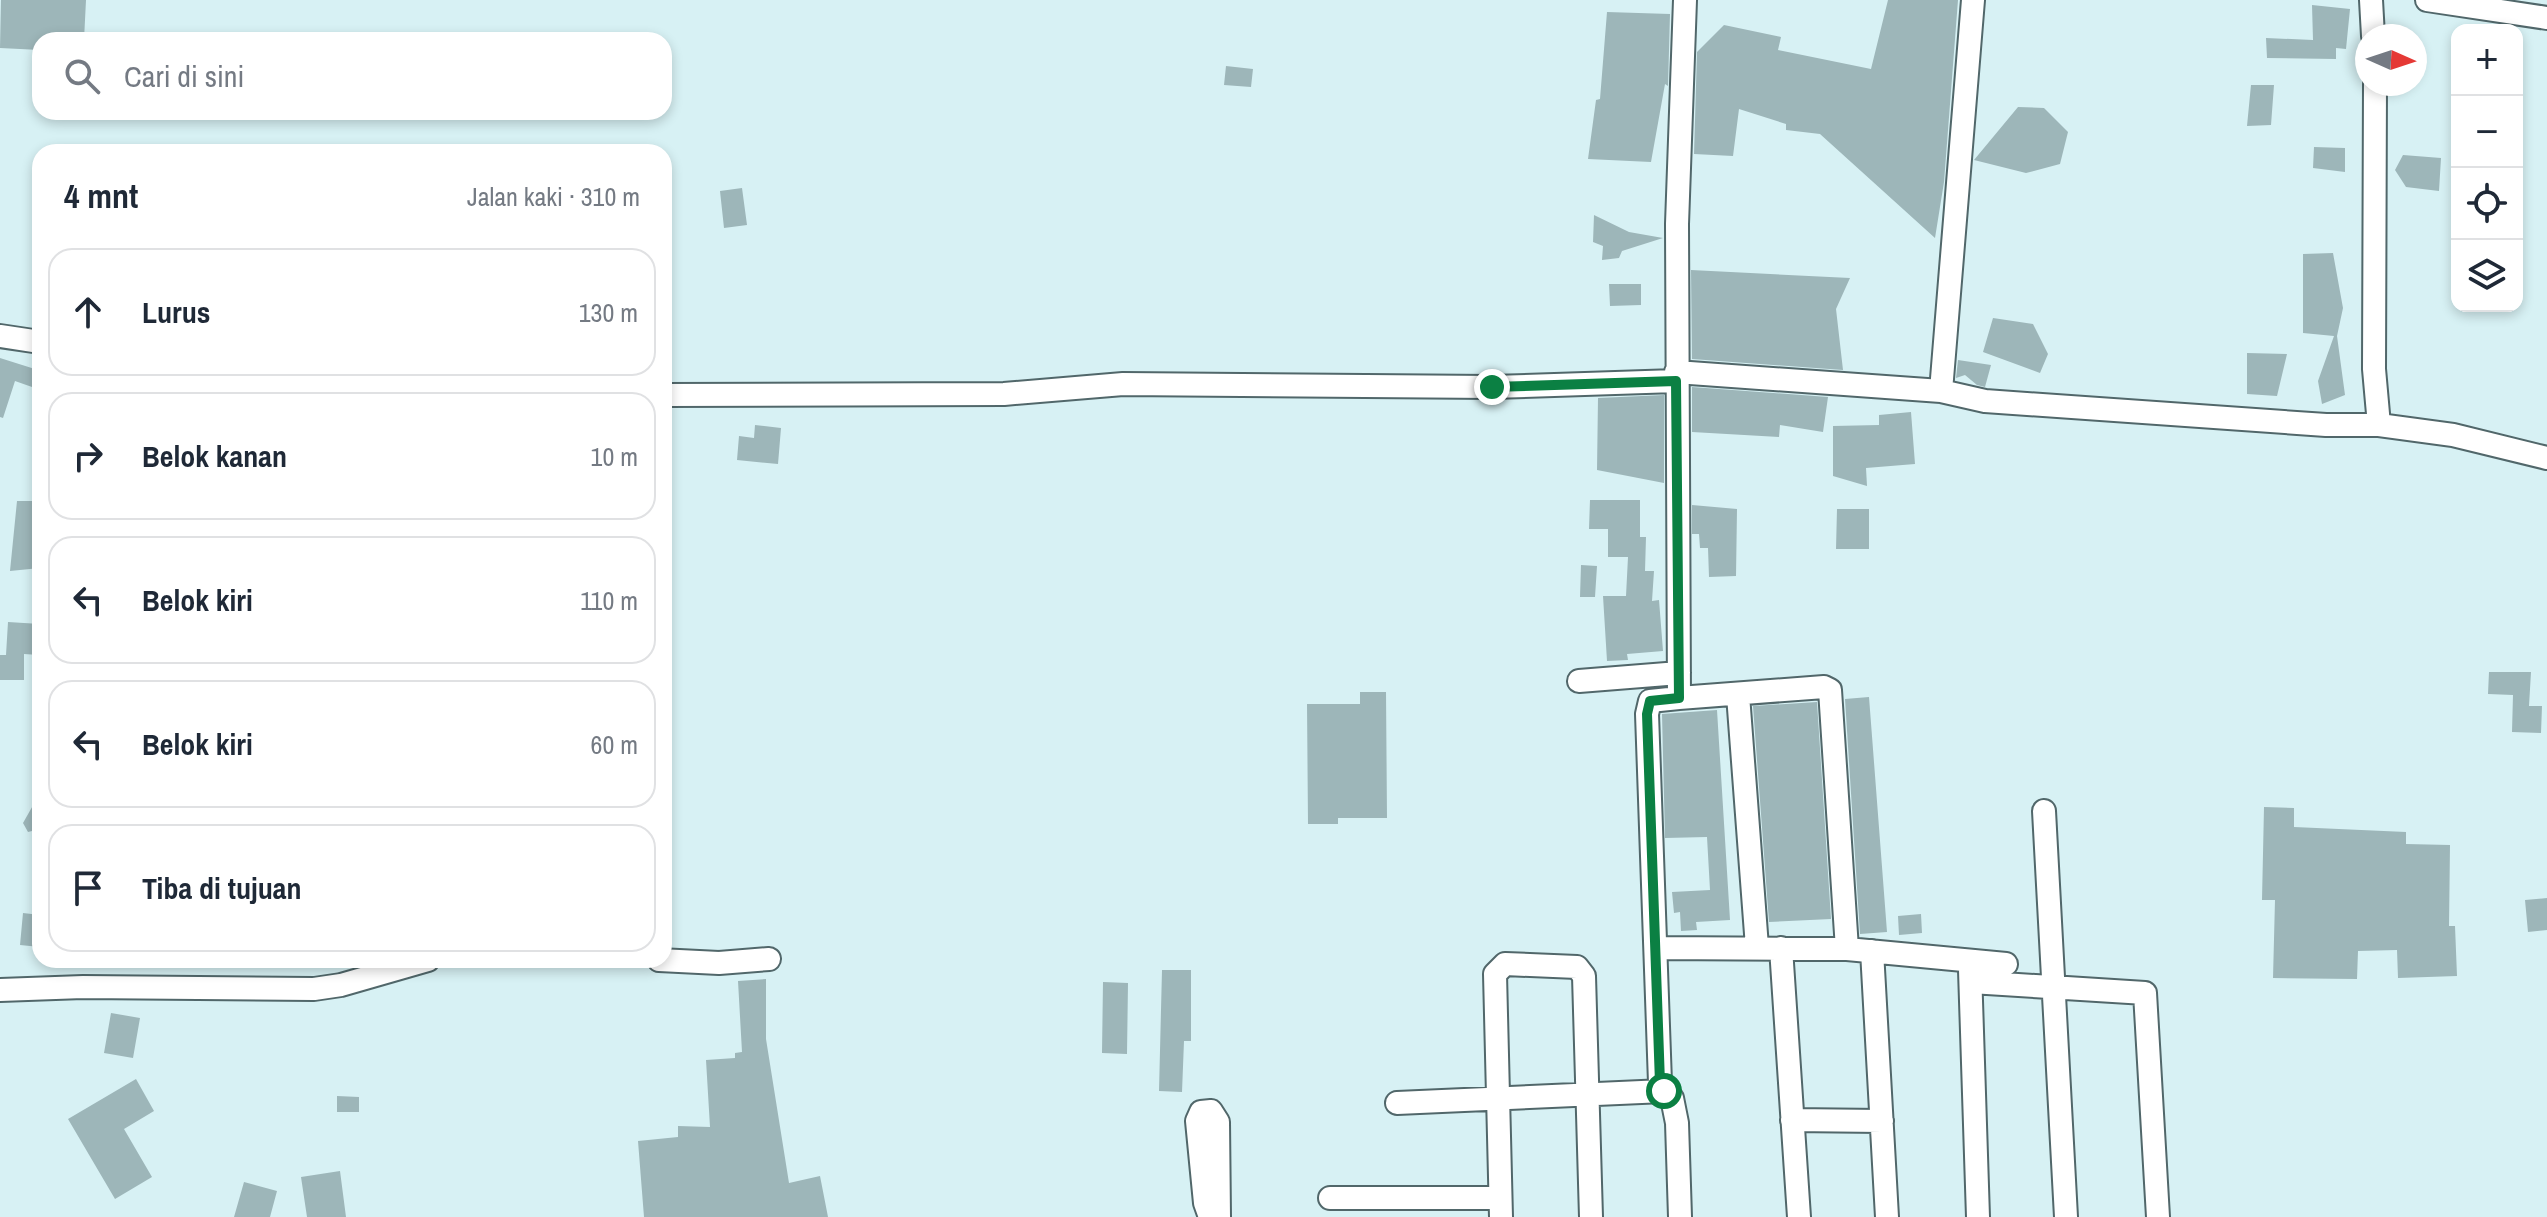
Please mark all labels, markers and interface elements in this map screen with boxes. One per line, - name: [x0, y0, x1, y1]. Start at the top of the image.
- north arrow: [2355, 24, 2427, 96]
- map controls: [2451, 24, 2523, 312]
- button: +: [2451, 24, 2523, 96]
- search box: [32, 32, 672, 120]
- icon: search: [60, 54, 104, 98]
- text: Cari di sini: [124, 56, 244, 96]
- button: −: [2451, 96, 2523, 168]
- button: locate: [2451, 168, 2523, 240]
- text: 4 mnt: [64, 173, 138, 219]
- text: Jalan kaki · 310 m: [467, 179, 640, 214]
- button: layers: [2451, 240, 2523, 312]
- icon: ahead: [66, 290, 110, 334]
- text: Lurus: [142, 292, 210, 332]
- text: 130 m: [579, 295, 638, 330]
- route end: [1474, 369, 1510, 405]
- icon: right: [66, 434, 110, 478]
- text: Belok kanan: [142, 436, 287, 476]
- text: 10 m: [591, 439, 638, 474]
- icon: left: [66, 578, 110, 622]
- text: Belok kiri: [142, 580, 253, 620]
- text: 110 m: [580, 583, 638, 618]
- icon: left: [66, 722, 110, 766]
- text: Belok kiri: [142, 724, 253, 764]
- text: 60 m: [591, 727, 638, 762]
- icon: arrive: [66, 866, 110, 910]
- text: Tiba di tujuan: [142, 868, 302, 908]
- route start: [1646, 1073, 1682, 1109]

